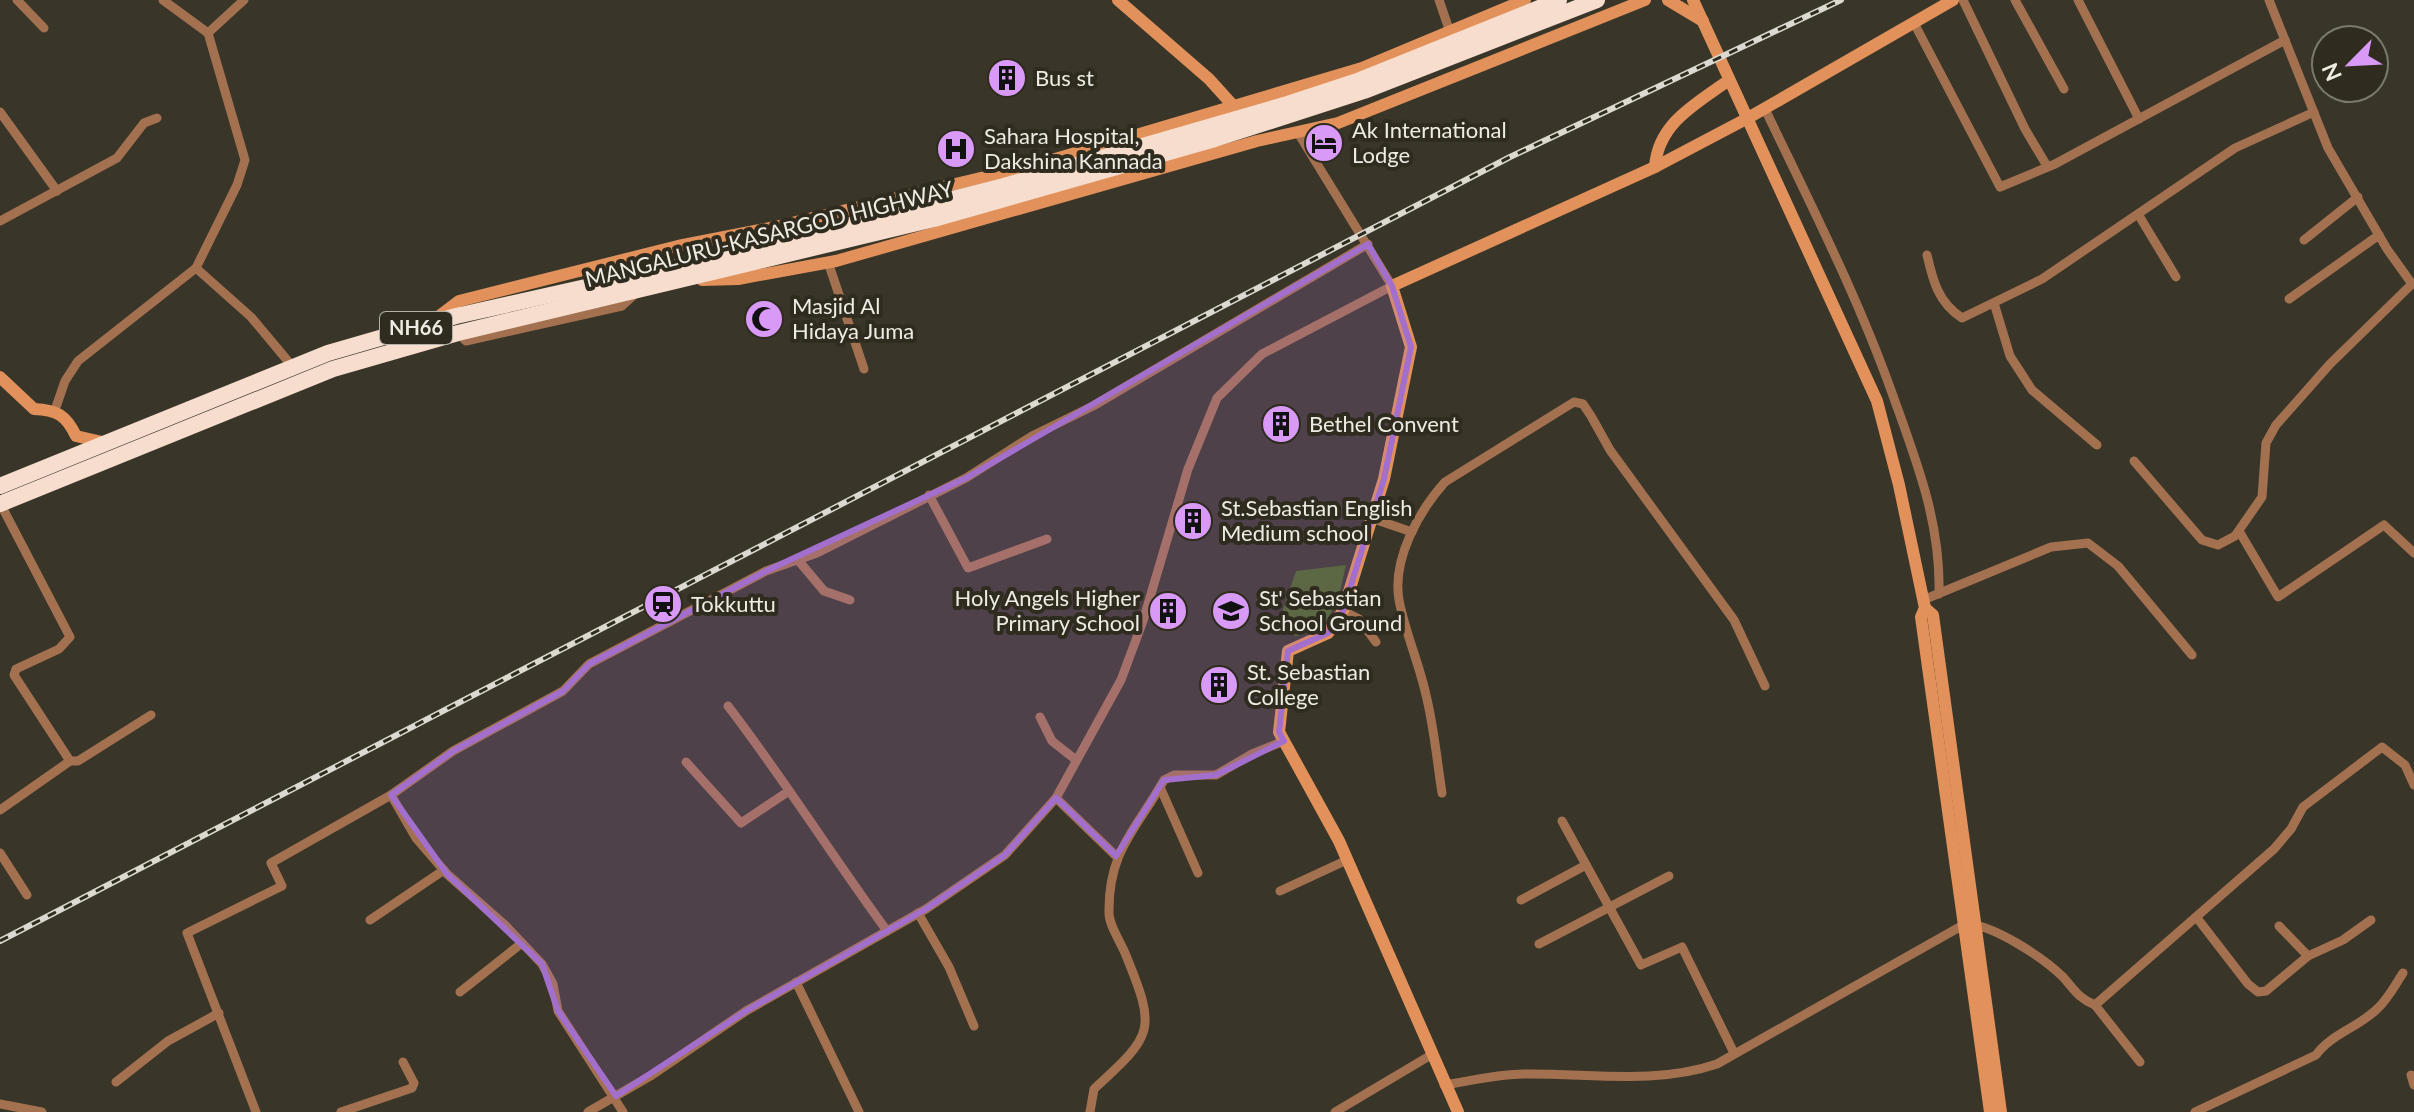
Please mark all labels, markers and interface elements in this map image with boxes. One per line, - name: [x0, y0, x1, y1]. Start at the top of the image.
- north arrow: [2310, 24, 2390, 104]
- building icon: Bus st: [986, 57, 1028, 99]
- text: N: [2315, 59, 2347, 86]
- place label: Bus st: [1035, 64, 1094, 91]
- place label: Ak International Lodge: [1352, 116, 1507, 168]
- place label: Sahara Hospital, Dakshina Kannada: [984, 122, 1163, 174]
- hotel icon: Ak International Lodge: [1303, 122, 1345, 164]
- hospital icon: Sahara Hospital, Dakshina Kannada: [935, 128, 977, 170]
- street label: MANGALURU-KASARGOD HIGHWAY: [582, 175, 956, 292]
- place label: Masjid Al Hidaya Juma: [792, 292, 914, 344]
- mosque icon: Masjid Al Hidaya Juma: [743, 298, 785, 340]
- road number: NH66: [380, 312, 452, 344]
- building icon: Bethel Convent: [1260, 403, 1302, 445]
- place label: Bethel Convent: [1309, 410, 1459, 437]
- place label: St.Sebastian English Medium school: [1221, 494, 1413, 546]
- building icon: St.Sebastian English Medium school: [1172, 500, 1214, 542]
- station icon: Tokkuttu: [642, 583, 684, 625]
- place label: Holy Angels Higher Primary School: [955, 584, 1140, 636]
- place label: St' Sebastian School Ground: [1259, 584, 1402, 636]
- place label: Tokkuttu: [691, 590, 776, 617]
- building icon: Holy Angels Higher Primary School: [1147, 590, 1189, 632]
- school or university icon: St' Sebastian School Ground: [1210, 590, 1252, 632]
- place label: St. Sebastian College: [1247, 658, 1370, 710]
- building icon: St. Sebastian College: [1198, 664, 1240, 706]

